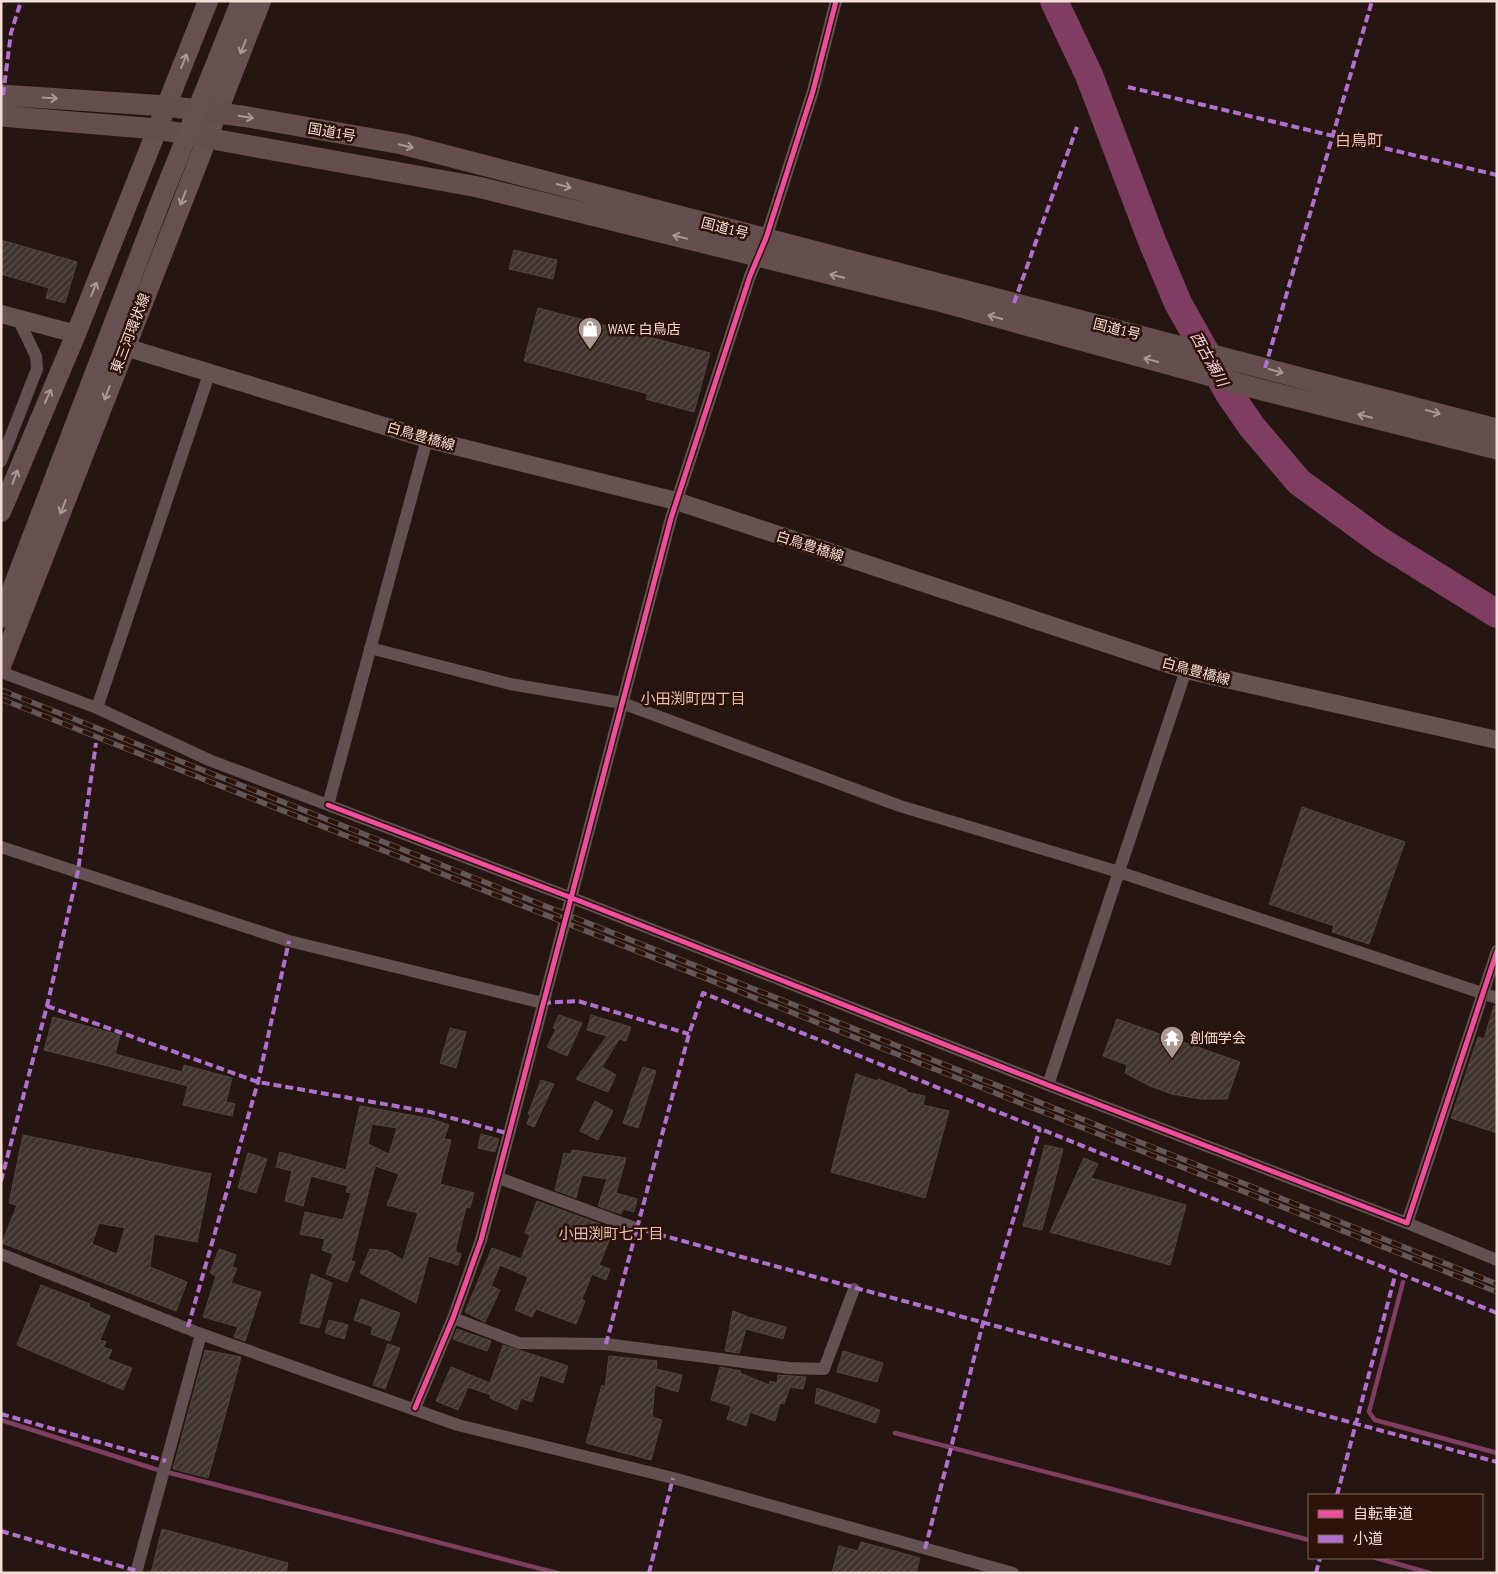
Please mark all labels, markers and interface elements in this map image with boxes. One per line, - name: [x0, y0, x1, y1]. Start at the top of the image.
- one-way arrow: [238, 39, 248, 54]
- one-way arrow: [180, 54, 190, 69]
- one-way arrow: [42, 94, 58, 103]
- one-way arrow: [238, 113, 254, 123]
- street label: 国道1号: [307, 119, 357, 145]
- district label: 白鳥町: [1335, 130, 1383, 150]
- one-way arrow: [398, 142, 414, 151]
- one-way arrow: [555, 182, 571, 191]
- one-way arrow: [178, 189, 187, 205]
- street label: 国道1号: [699, 213, 751, 243]
- one-way arrow: [672, 232, 688, 241]
- one-way arrow: [830, 271, 846, 281]
- one-way arrow: [89, 282, 99, 297]
- street label: 東三河環状線: [107, 291, 153, 375]
- one-way arrow: [987, 311, 1003, 321]
- street label: 国道1号: [1091, 314, 1143, 344]
- shop icon: WAVE 白鳥店: [577, 316, 603, 350]
- place label: WAVE 白鳥店: [608, 320, 681, 338]
- water label: 西古瀬川: [1187, 328, 1233, 391]
- one-way arrow: [1144, 354, 1160, 364]
- one-way arrow: [1267, 366, 1283, 376]
- one-way arrow: [102, 384, 111, 400]
- one-way arrow: [45, 389, 54, 404]
- one-way arrow: [1424, 408, 1440, 417]
- one-way arrow: [1357, 411, 1373, 420]
- street label: 白鳥豊橋線: [385, 418, 457, 454]
- one-way arrow: [11, 469, 20, 485]
- one-way arrow: [58, 499, 67, 514]
- street label: 白鳥豊橋線: [774, 527, 846, 565]
- street label: 白鳥豊橋線: [1160, 653, 1232, 689]
- district label: 小田渕町四丁目: [640, 689, 746, 708]
- temple icon: 創価学会: [1159, 1025, 1185, 1059]
- place label: 創価学会: [1190, 1029, 1246, 1047]
- district label: 小田渕町七丁目: [558, 1224, 664, 1243]
- legend: [1308, 1494, 1483, 1559]
- text: 自転車道: [1353, 1504, 1413, 1523]
- text: 小道: [1353, 1529, 1383, 1548]

